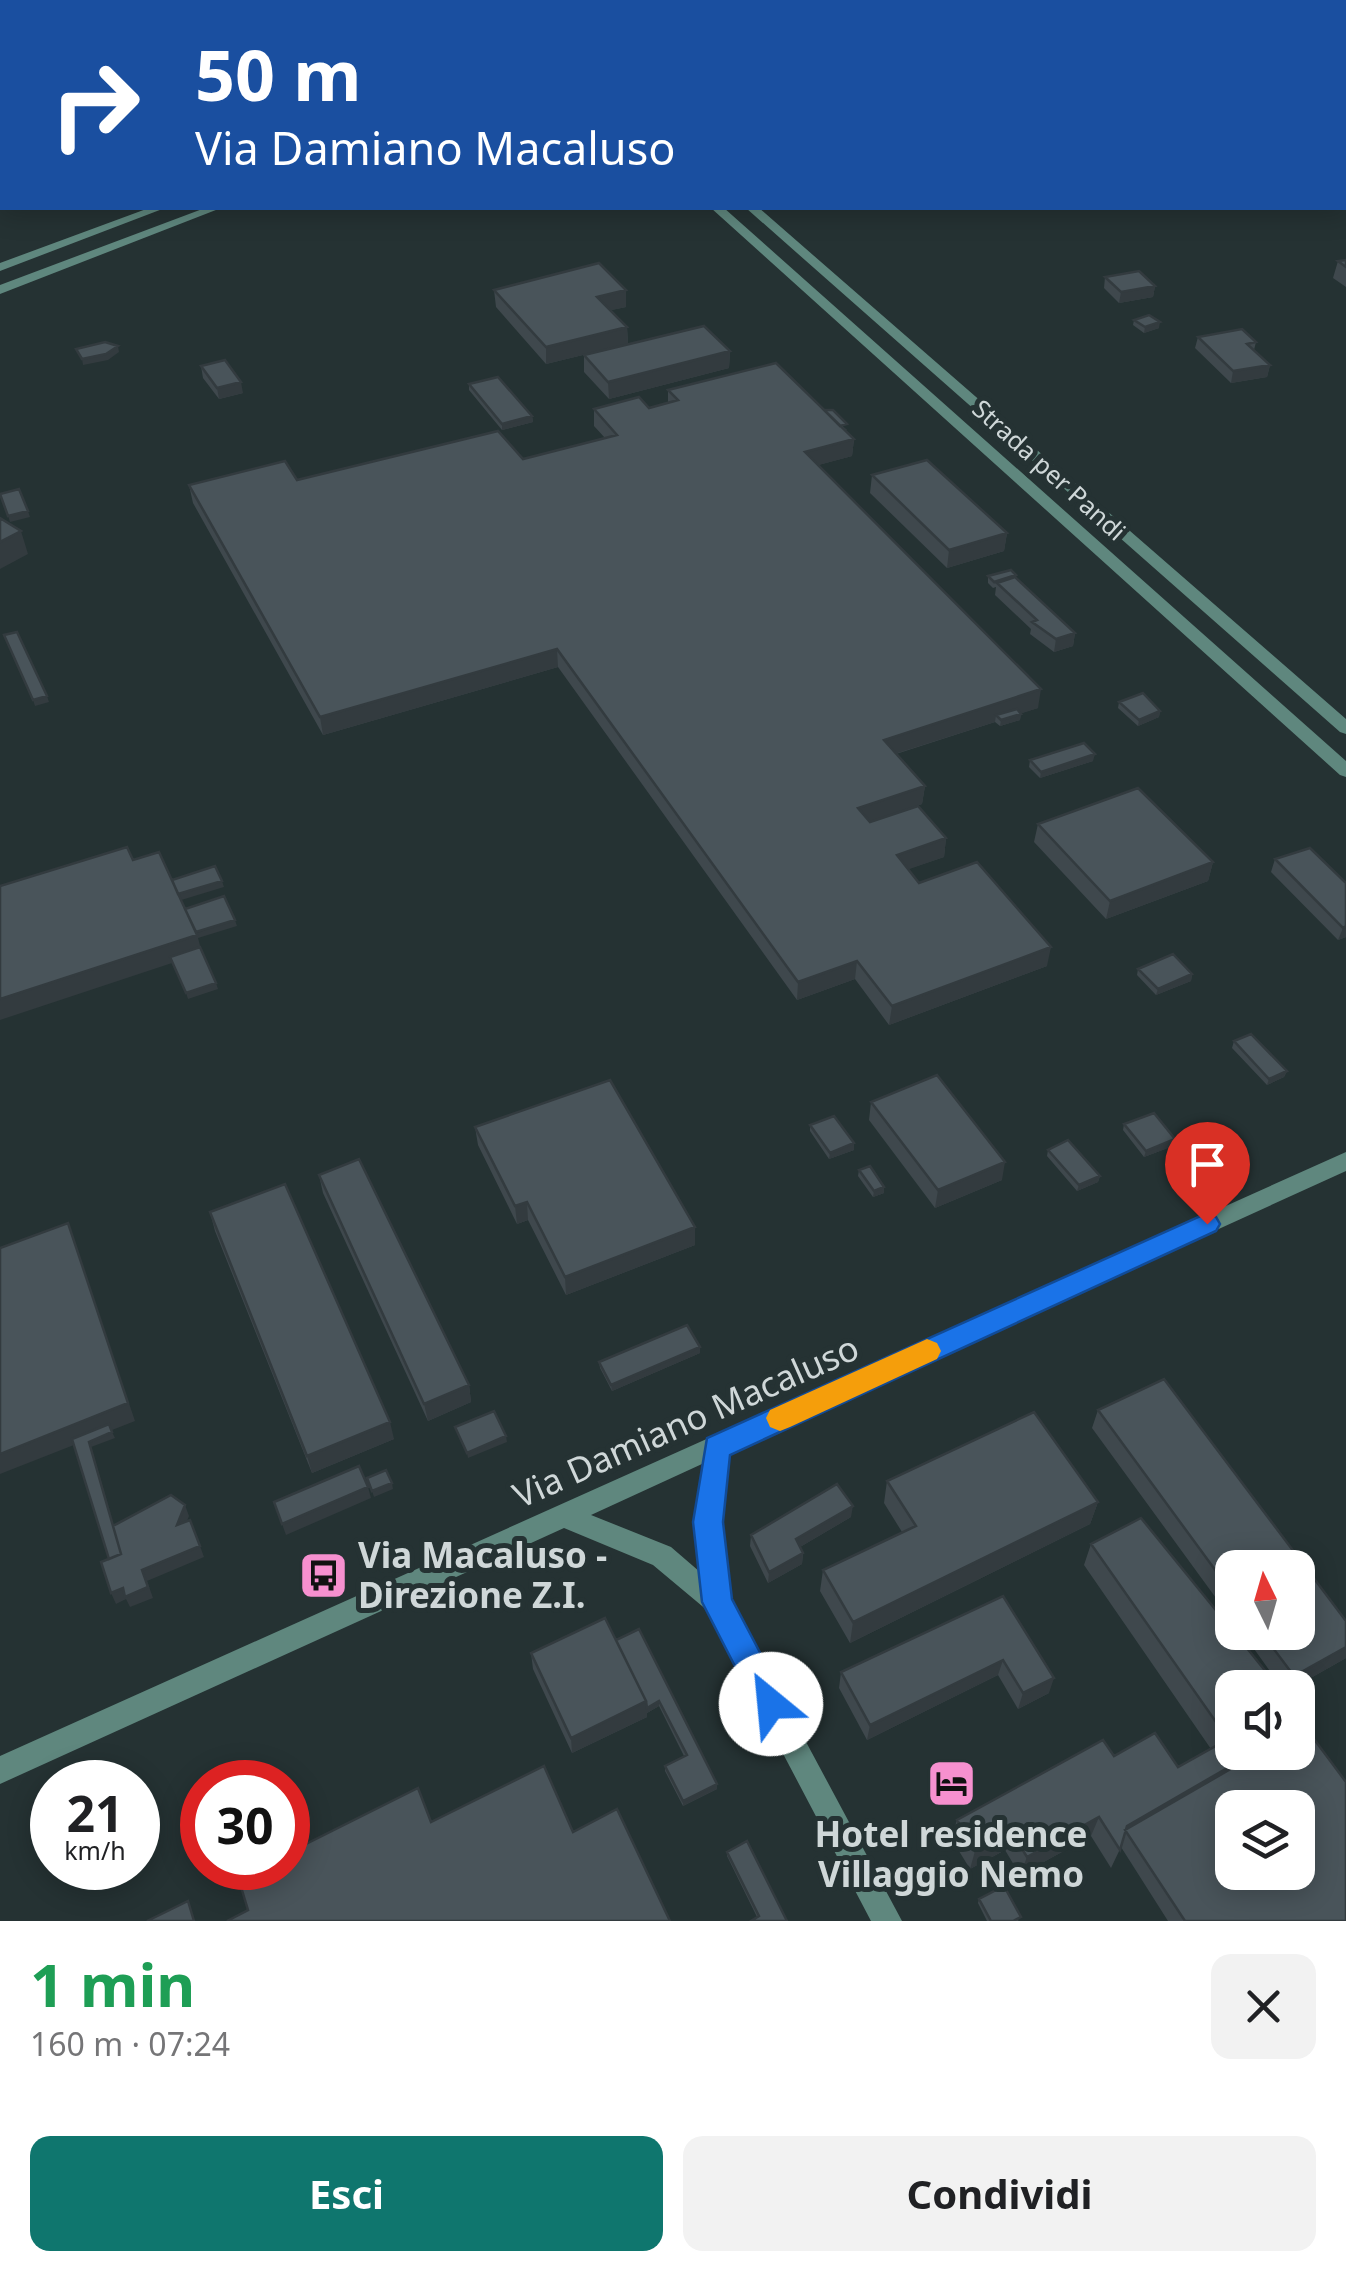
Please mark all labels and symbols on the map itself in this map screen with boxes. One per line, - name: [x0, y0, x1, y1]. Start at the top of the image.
- street label: Strada per Pandi: [966, 391, 1134, 547]
- pin: [1165, 1122, 1250, 1225]
- street label: Via Damiano Macaluso: [505, 1323, 866, 1518]
- place label: Via Macaluso - Direzione Z.I.: [358, 1531, 607, 1618]
- bus stop icon: Via Macaluso - Direzione Z.I.: [297, 1550, 349, 1602]
- north arrow: [1215, 1550, 1315, 1650]
- position arrow: [719, 1652, 823, 1756]
- hotel icon: Hotel residence Villaggio Nemo: [925, 1757, 977, 1809]
- speed limit sign: 30: [180, 1760, 310, 1890]
- place label: Hotel residence Villaggio Nemo: [815, 1810, 1087, 1897]

